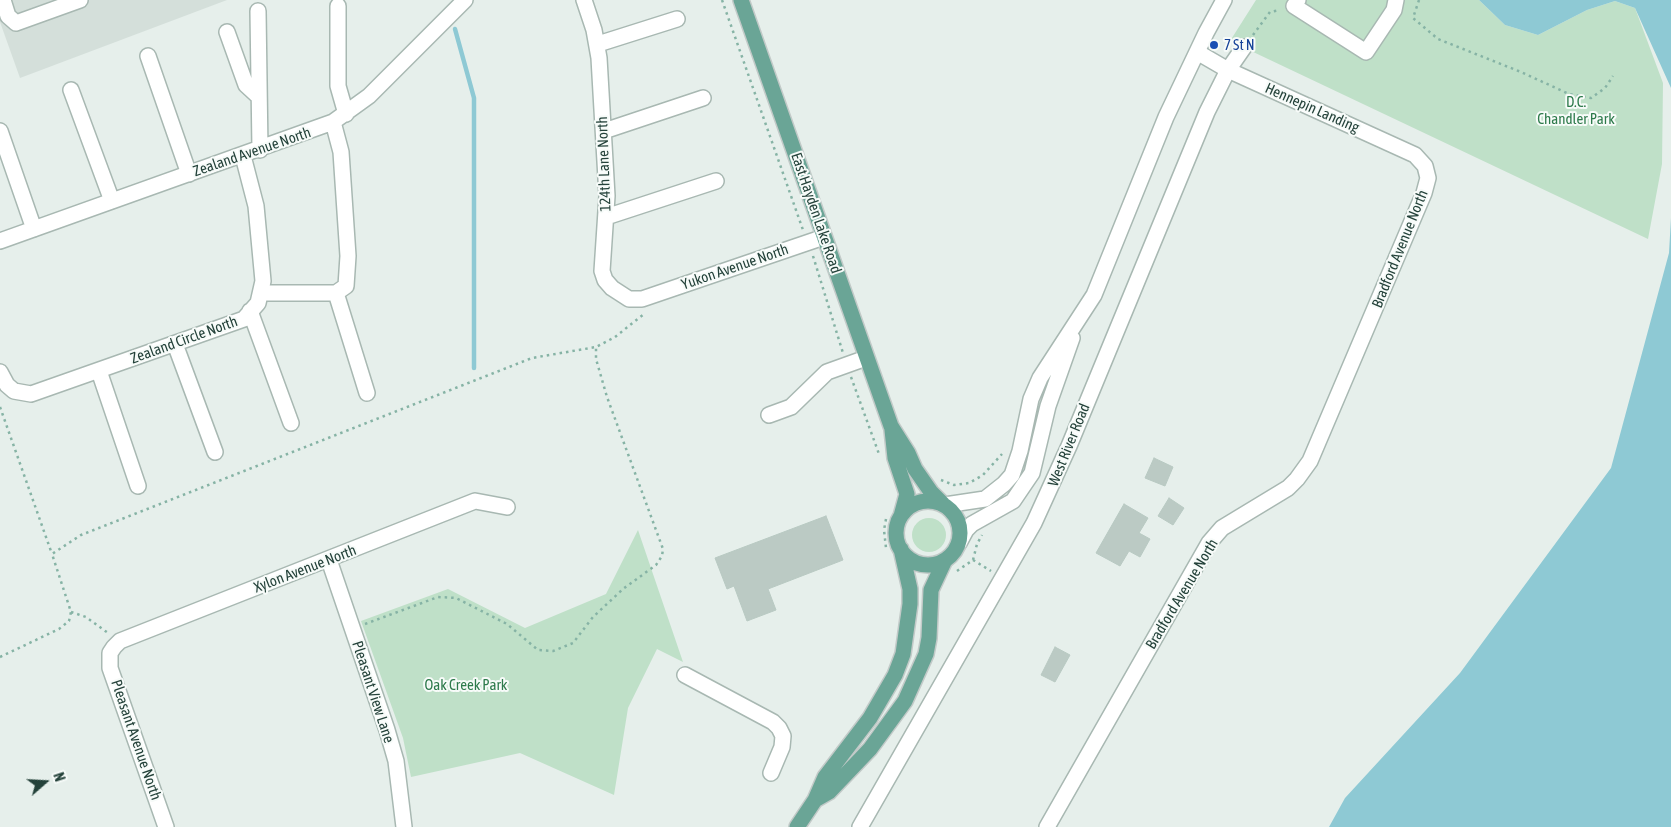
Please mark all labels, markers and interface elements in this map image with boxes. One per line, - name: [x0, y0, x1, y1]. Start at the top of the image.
- place label: 7 St N: [1224, 36, 1255, 54]
- marker: 7 St N: [1208, 39, 1220, 51]
- street label: Hennepin Landing: [1262, 79, 1362, 137]
- park label: D.C. Chandler Park: [1537, 93, 1615, 128]
- street label: 124th Lane North: [593, 116, 615, 212]
- street label: Zealand Avenue North: [191, 123, 313, 181]
- street label: East Hayden Lake Road: [787, 150, 845, 276]
- street label: Bradford Avenue North: [1368, 187, 1432, 311]
- street label: Yukon Avenue North: [679, 240, 791, 294]
- street label: Zealand Circle North: [128, 312, 240, 368]
- street label: West River Road: [1044, 401, 1094, 489]
- street label: Bradford Avenue North: [1142, 536, 1222, 652]
- street label: Xylon Avenue North: [251, 541, 359, 597]
- street label: Pleasant View Lane: [348, 639, 398, 745]
- park label: Oak Creek Park: [425, 676, 507, 694]
- street label: Pleasant Avenue North: [107, 677, 165, 803]
- north arrow: [20, 757, 70, 807]
- text: N: [50, 771, 68, 784]

